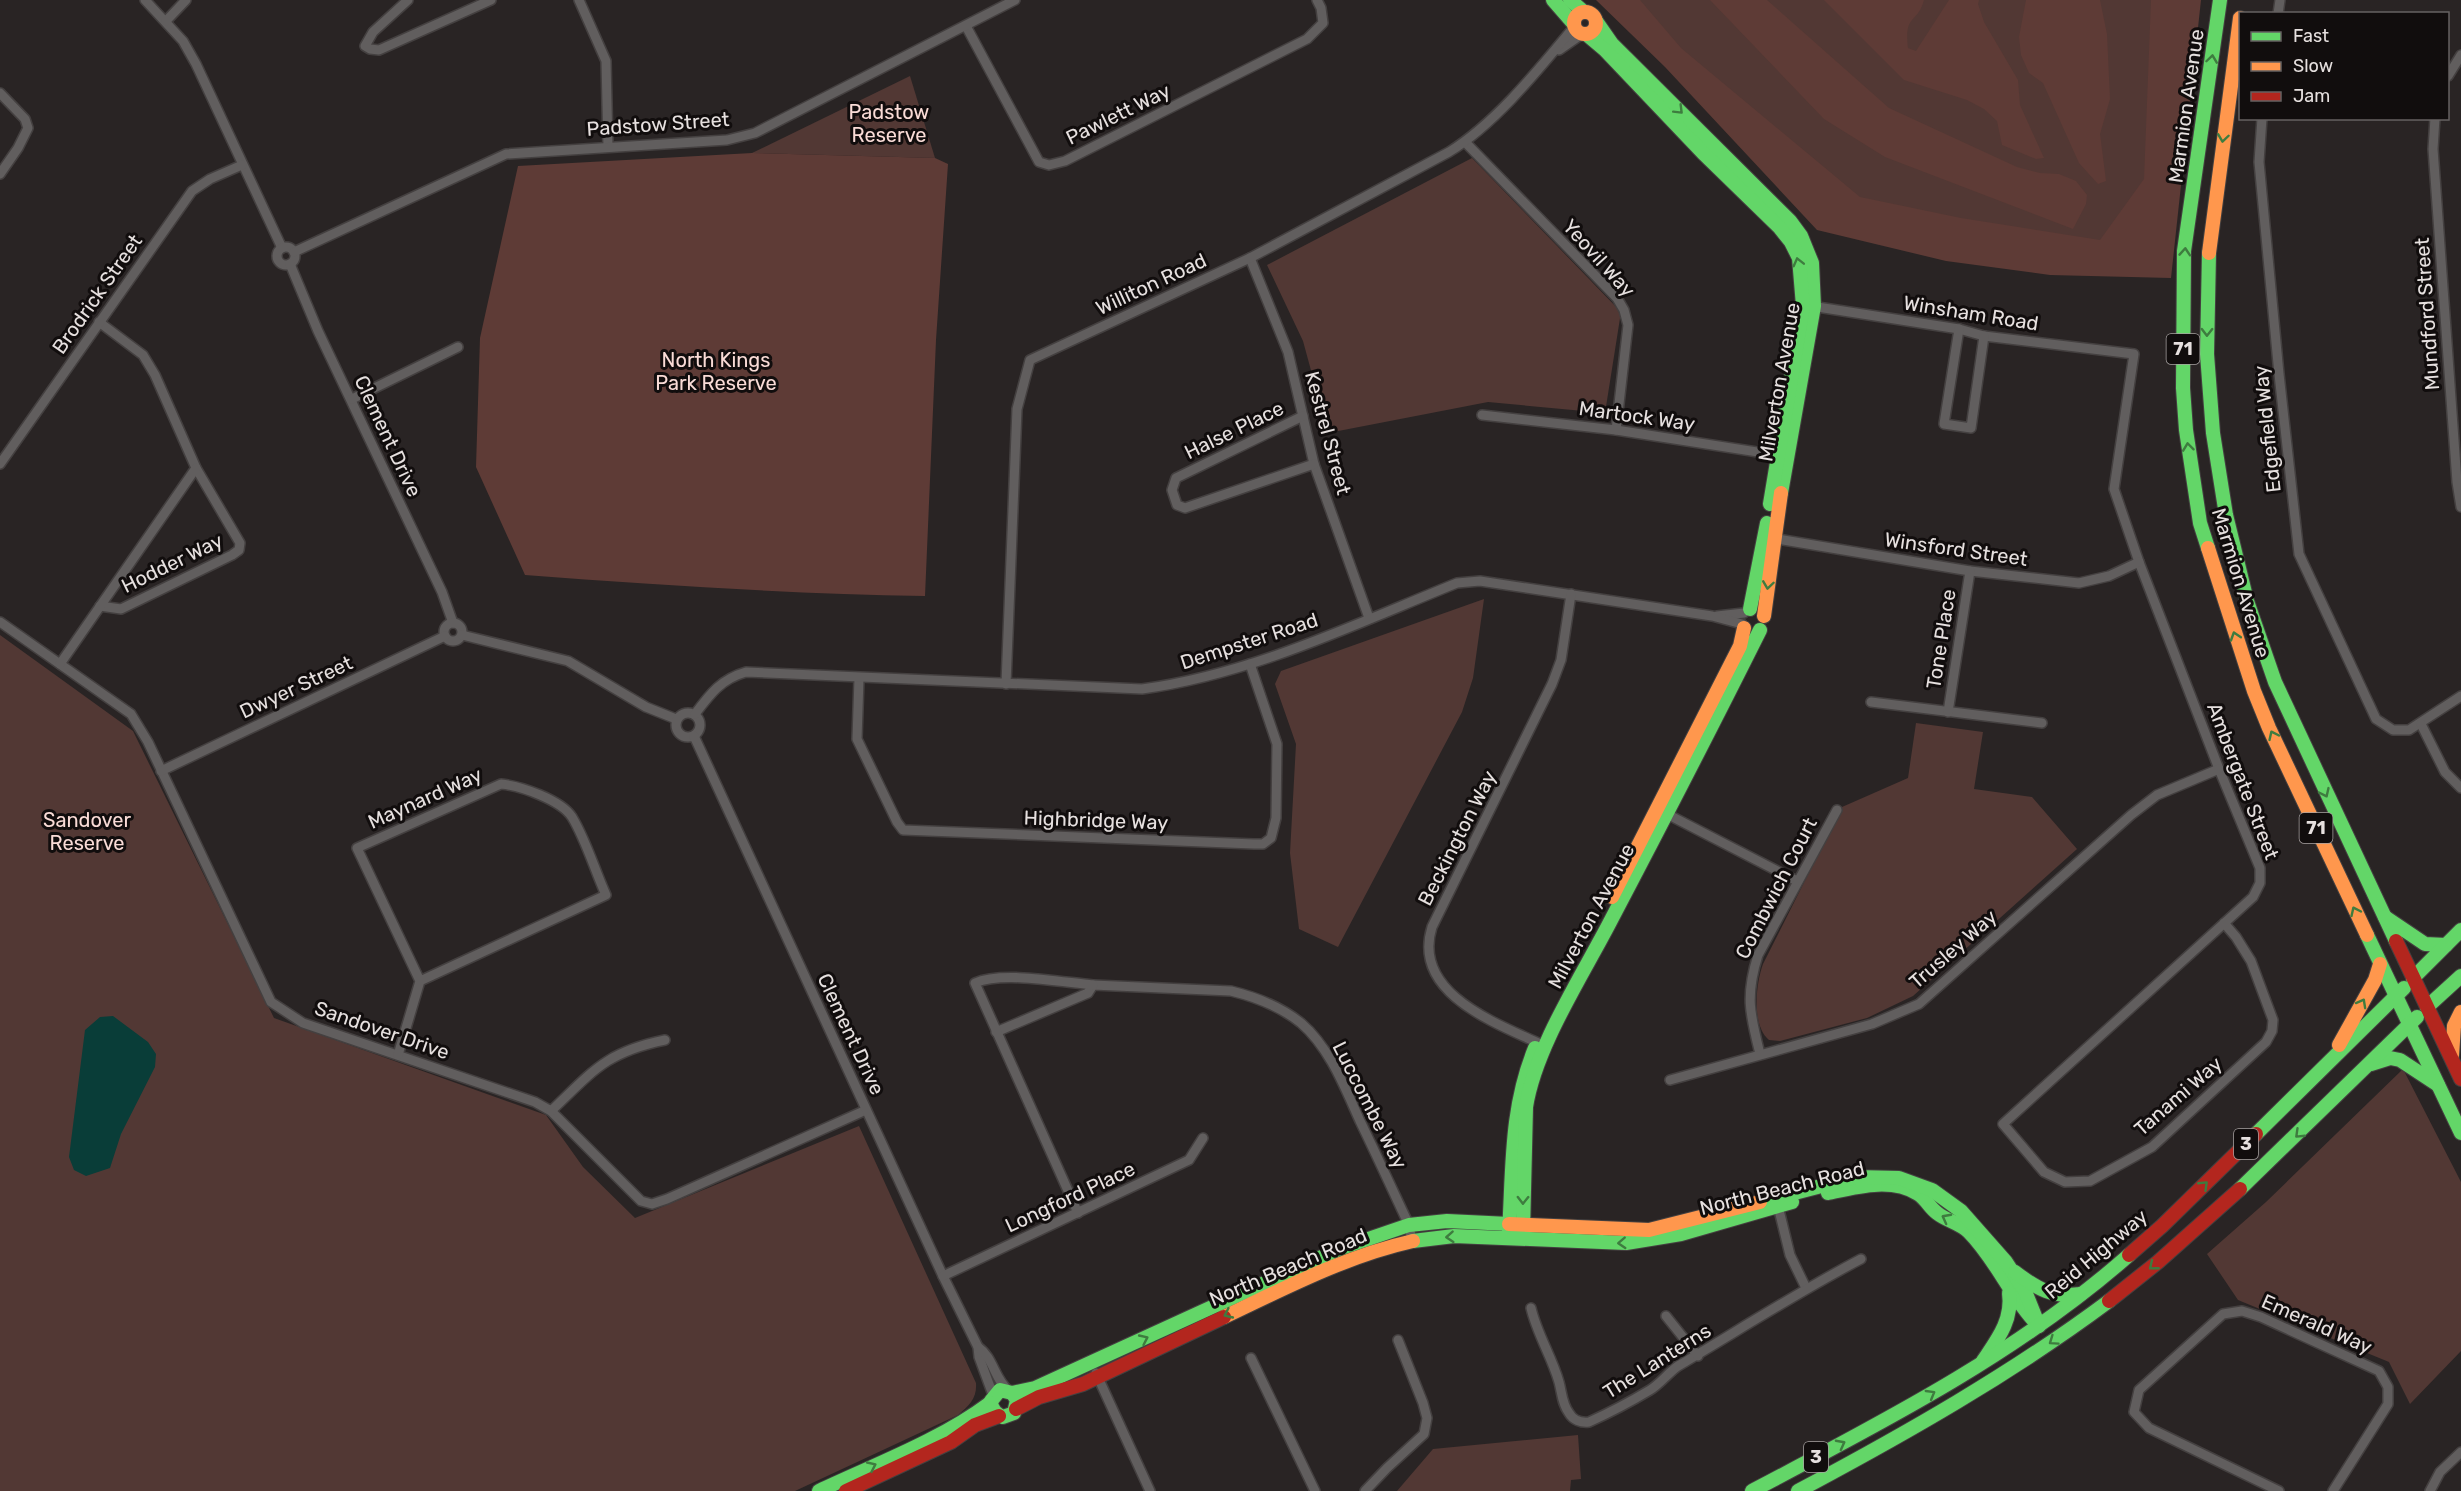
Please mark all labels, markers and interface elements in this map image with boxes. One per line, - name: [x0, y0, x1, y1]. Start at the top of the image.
- legend: [2239, 12, 2449, 120]
- text: Fast: [2293, 25, 2329, 47]
- street label: Marmion Avenue: [2163, 27, 2209, 185]
- one-way arrow: [2206, 55, 2218, 64]
- text: Slow: [2293, 55, 2333, 77]
- street label: Pawlett Way: [1062, 78, 1174, 150]
- text: Jam: [2293, 85, 2330, 107]
- park label: Padstow Reserve: [849, 100, 929, 147]
- one-way arrow: [1671, 103, 1682, 114]
- street label: Padstow Street: [586, 107, 730, 141]
- one-way arrow: [2218, 133, 2230, 143]
- street label: Yeovil Way: [1558, 214, 1640, 302]
- street label: Brodrick Street: [47, 229, 147, 358]
- street label: Mundford Street: [2410, 237, 2444, 391]
- street label: Williton Road: [1092, 248, 1210, 320]
- one-way arrow: [2178, 248, 2191, 257]
- one-way arrow: [1793, 257, 1806, 267]
- street label: Winsham Road: [1902, 290, 2040, 336]
- street label: Milverton Avenue: [1753, 301, 1805, 463]
- one-way arrow: [2201, 328, 2213, 337]
- road number: 71: [2166, 334, 2200, 364]
- park label: North Kings Park Reserve: [655, 348, 777, 395]
- street label: Edgefield Way: [2248, 364, 2286, 494]
- street label: Kestrel Street: [1300, 369, 1356, 498]
- street label: Clement Drive: [349, 371, 427, 501]
- street label: Halse Place: [1180, 396, 1288, 464]
- street label: Martock Way: [1577, 396, 1697, 436]
- one-way arrow: [2182, 443, 2195, 452]
- street label: Marmion Avenue: [2207, 505, 2275, 661]
- street label: Winsford Street: [1883, 527, 2029, 571]
- street label: Hodder Way: [117, 528, 227, 598]
- one-way arrow: [1763, 581, 1775, 590]
- street label: Tone Place: [1921, 588, 1961, 690]
- street label: Dempster Road: [1177, 607, 1321, 675]
- one-way arrow: [2230, 631, 2243, 642]
- street label: Dwyer Street: [236, 650, 356, 724]
- street label: Ambergate Street: [2202, 699, 2284, 863]
- one-way arrow: [2268, 730, 2280, 741]
- street label: Maynard Way: [364, 762, 486, 834]
- street label: Beckington Way: [1413, 767, 1501, 909]
- one-way arrow: [2318, 786, 2330, 797]
- street label: Highbridge Way: [1023, 805, 1169, 835]
- park label: Sandover Reserve: [43, 808, 131, 855]
- street label: Combwich Court: [1730, 813, 1822, 963]
- road number: 71: [2300, 813, 2332, 843]
- street label: Milverton Avenue: [1543, 839, 1639, 993]
- street label: Trusley Way: [1904, 905, 2002, 993]
- one-way arrow: [2351, 907, 2363, 918]
- street label: Clement Drive: [812, 969, 890, 1099]
- street label: Sandover Drive: [312, 996, 452, 1064]
- one-way arrow: [2355, 999, 2366, 1009]
- street label: Luccombe Way: [1328, 1037, 1412, 1173]
- street label: Tanami Way: [2129, 1051, 2227, 1141]
- one-way arrow: [2295, 1127, 2305, 1138]
- road number: 3: [2234, 1129, 2258, 1159]
- street label: Longford Place: [1001, 1156, 1139, 1238]
- street label: North Beach Road: [1697, 1156, 1867, 1220]
- one-way arrow: [2196, 1182, 2207, 1193]
- one-way arrow: [1517, 1195, 1529, 1204]
- street label: Reid Highway: [2040, 1204, 2152, 1304]
- one-way arrow: [1941, 1214, 1952, 1225]
- street label: North Beach Road: [1206, 1223, 1370, 1311]
- one-way arrow: [1446, 1230, 1455, 1243]
- one-way arrow: [1617, 1236, 1626, 1249]
- one-way arrow: [2148, 1259, 2159, 1270]
- street label: Emerald Way: [2258, 1289, 2376, 1359]
- one-way arrow: [1223, 1307, 1234, 1319]
- street label: The Lanterns: [1599, 1318, 1715, 1404]
- one-way arrow: [1138, 1334, 1149, 1346]
- one-way arrow: [2048, 1334, 2059, 1345]
- one-way arrow: [1924, 1390, 1935, 1402]
- one-way arrow: [1835, 1440, 1845, 1451]
- road number: 3: [1804, 1442, 1828, 1472]
- one-way arrow: [865, 1462, 876, 1474]

